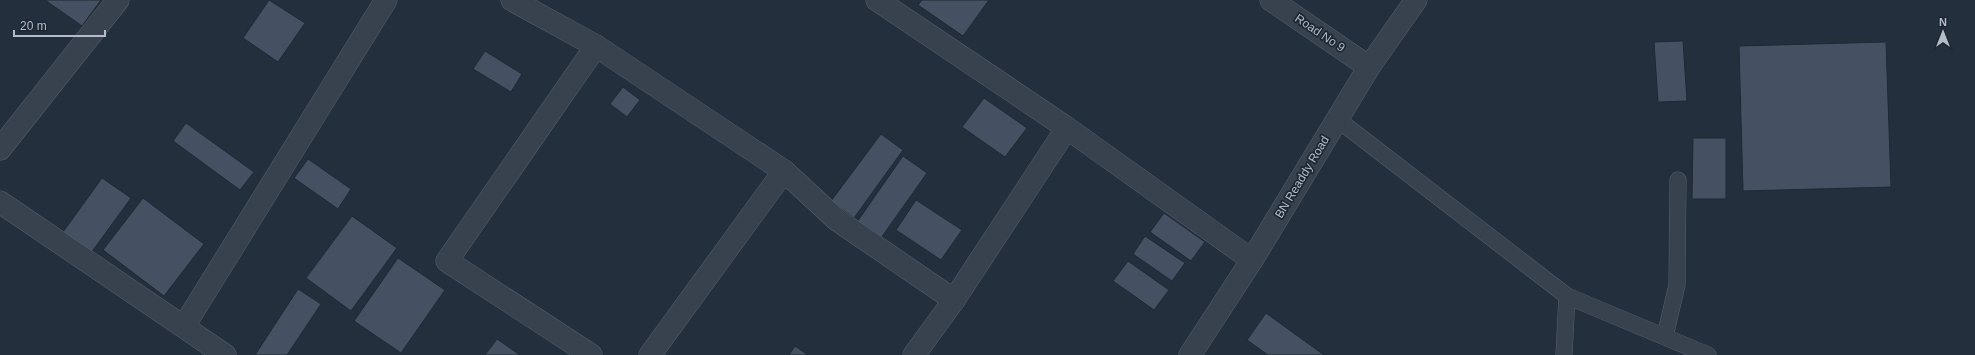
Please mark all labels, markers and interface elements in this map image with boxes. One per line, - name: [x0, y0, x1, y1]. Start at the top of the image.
- street label: Road No 9: [1292, 11, 1348, 55]
- scale bar: [14, 12, 105, 38]
- north arrow: [1923, 12, 1963, 52]
- text: N: [1939, 16, 1947, 28]
- text: 20 m: [20, 19, 47, 33]
- street label: BN Readdy Road: [1272, 133, 1332, 221]

